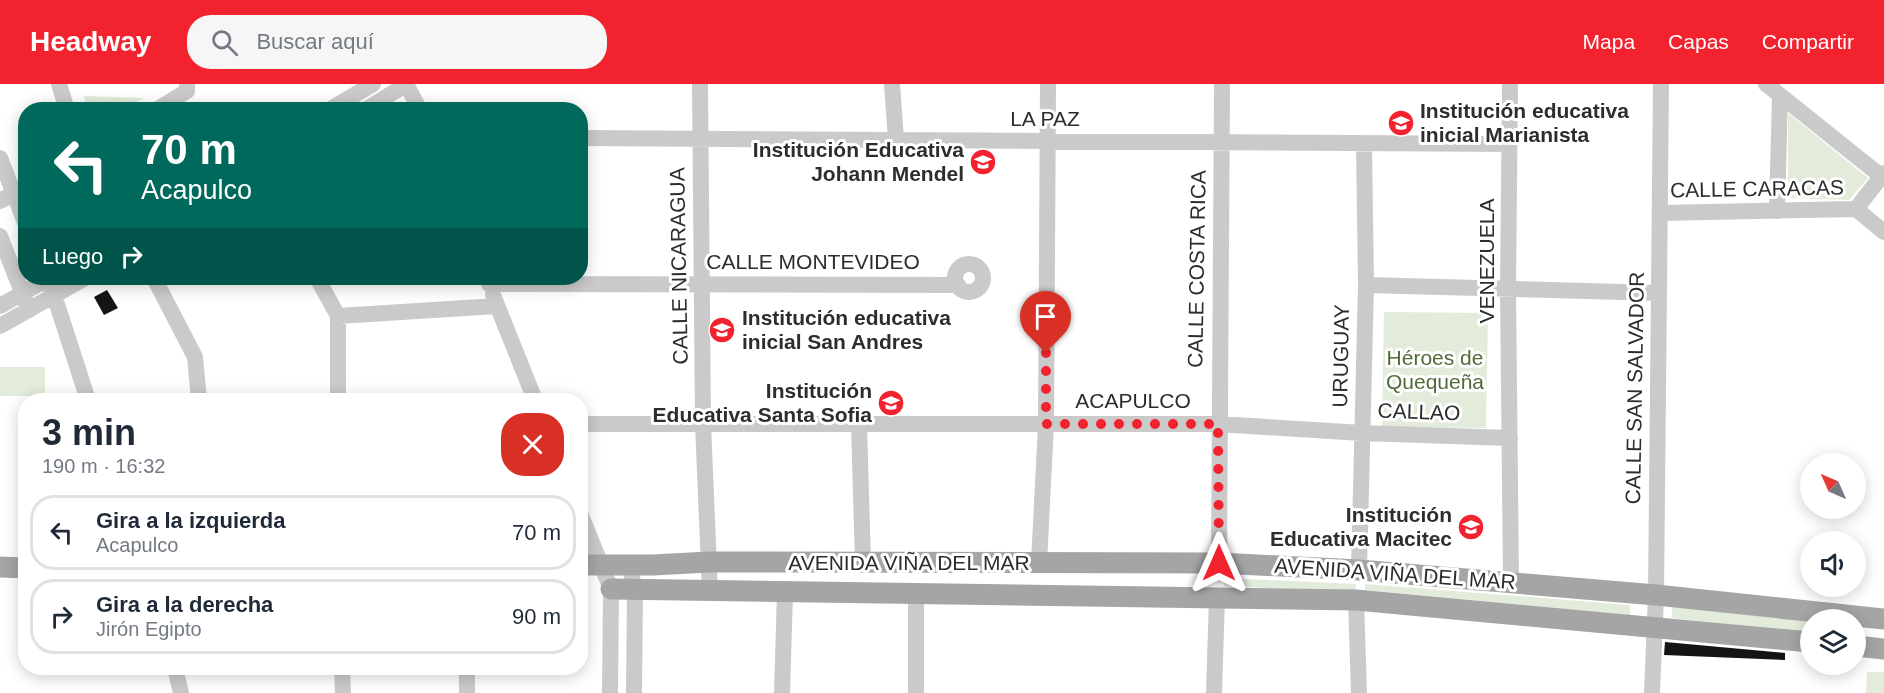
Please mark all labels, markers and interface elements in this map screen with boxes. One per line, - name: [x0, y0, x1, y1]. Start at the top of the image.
- search box: [187, 15, 607, 69]
- text: Headway: [30, 26, 151, 57]
- icon: search: [208, 26, 241, 59]
- text: Buscar aquí: [256, 29, 374, 54]
- text: Mapa: [1583, 30, 1635, 53]
- text: Capas: [1668, 30, 1729, 53]
- text: Compartir: [1762, 30, 1854, 53]
- place label: Institución educativa inicial Marianista: [1420, 99, 1629, 146]
- street label: LA PAZ: [1010, 107, 1080, 130]
- school or university icon: Institución educativa inicial Marianista: [1386, 108, 1416, 138]
- icon: left: [42, 126, 120, 204]
- text: 70 m: [141, 126, 237, 173]
- place label: Institución Educativa Johann Mendel: [753, 138, 964, 185]
- school or university icon: Institución Educativa Johann Mendel: [968, 147, 998, 177]
- street label: CALLE NICARAGUA: [665, 167, 692, 365]
- street label: CALLE COSTA RICA: [1183, 170, 1210, 368]
- text: Acapulco: [141, 175, 252, 205]
- street label: CALLE CARACAS: [1670, 175, 1844, 202]
- street label: VENEZUELA: [1475, 199, 1498, 323]
- icon: right: [115, 240, 148, 273]
- text: Luego: [42, 244, 103, 269]
- street label: CALLE MONTEVIDEO: [706, 250, 920, 273]
- street label: CALLE SAN SALVADOR: [1621, 271, 1648, 504]
- pin: [1020, 291, 1071, 353]
- icon: arrive: [1029, 300, 1062, 333]
- street label: URUGUAY: [1328, 304, 1353, 408]
- place label: Institución educativa inicial San Andres: [742, 306, 951, 353]
- school or university icon: Institución educativa inicial San Andres: [707, 315, 737, 345]
- park label: Héroes de Quequeña: [1386, 346, 1484, 393]
- place label: Institución Educativa Santa Sofia: [653, 379, 872, 426]
- school or university icon: Institución Educativa Santa Sofia: [876, 388, 906, 418]
- street label: ACAPULCO: [1075, 389, 1191, 412]
- street label: CALLAO: [1377, 399, 1461, 424]
- text: 3 min: [42, 412, 136, 453]
- button: close: [501, 413, 564, 476]
- north arrow: [1800, 453, 1866, 519]
- map controls: [1800, 453, 1866, 675]
- text: 190 m · 16:32: [42, 455, 165, 477]
- place label: Institución Educativa Macitec: [1270, 503, 1452, 550]
- text: Gira a la izquierda: [96, 508, 286, 533]
- school or university icon: Institución Educativa Macitec: [1456, 512, 1486, 542]
- icon: left: [45, 516, 78, 549]
- text: 70 m: [512, 520, 561, 545]
- position arrow: [1187, 531, 1251, 595]
- button: sound: [1800, 531, 1866, 597]
- text: Acapulco: [96, 534, 178, 556]
- street label: AVENIDA VIÑA DEL MAR: [788, 551, 1030, 574]
- street label: AVENIDA VIÑA DEL MAR: [1274, 554, 1516, 593]
- text: Gira a la derecha: [96, 592, 273, 617]
- icon: right: [45, 600, 78, 633]
- text: 90 m: [512, 604, 561, 629]
- button: layers: [1800, 609, 1866, 675]
- text: Jirón Egipto: [96, 618, 202, 640]

